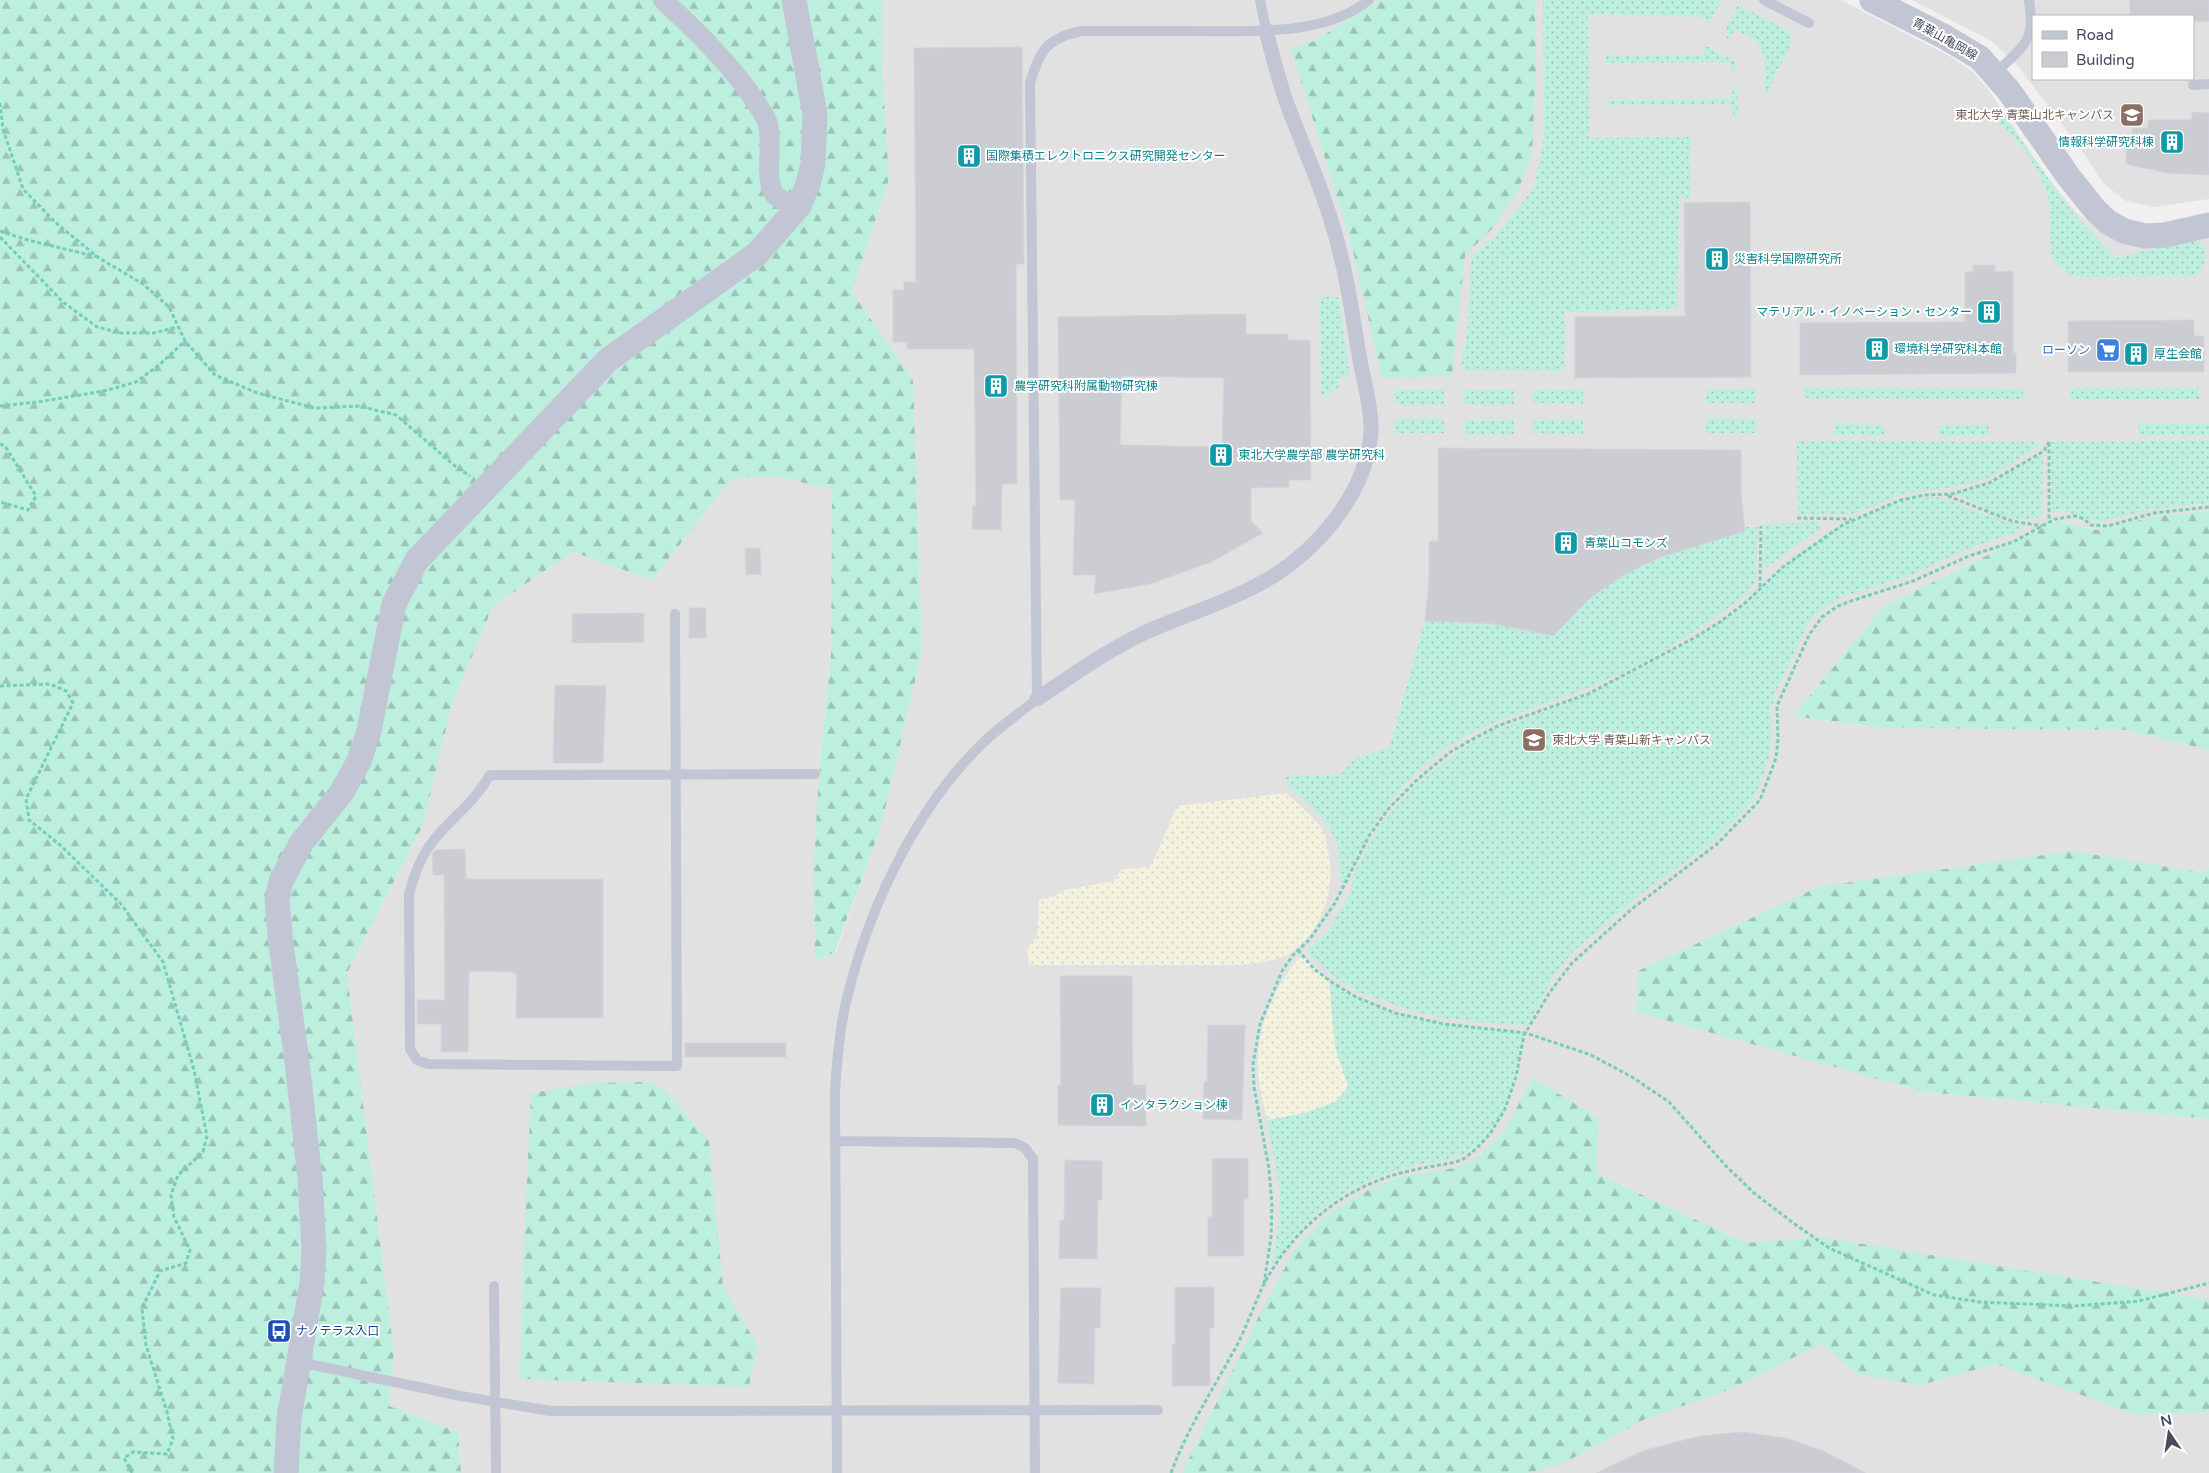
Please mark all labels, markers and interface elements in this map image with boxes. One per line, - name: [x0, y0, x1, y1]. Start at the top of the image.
- street label: 青葉山亀岡線: [1910, 15, 1980, 63]
- legend: [2032, 15, 2194, 80]
- text: Road: [2076, 26, 2114, 44]
- text: Building: [2076, 51, 2135, 69]
- school or university icon: 東北大学 青葉山北キャンパス: [2119, 102, 2145, 128]
- place label: 東北大学 青葉山北キャンパス: [1955, 108, 2114, 122]
- building icon: 情報科学研究科棟: [2159, 129, 2185, 155]
- place label: 情報科学研究科棟: [2058, 135, 2154, 149]
- building icon: 国際集積エレクトロニクス研究開発センター: [956, 143, 982, 169]
- place label: 国際集積エレクトロニクス研究開発センター: [986, 149, 1226, 163]
- building icon: 災害科学国際研究所: [1704, 246, 1730, 272]
- place label: 災害科学国際研究所: [1734, 252, 1842, 266]
- building icon: マテリアル・イノベーション・センター: [1976, 299, 2002, 325]
- place label: マテリアル・イノベーション・センター: [1756, 305, 1972, 319]
- building icon: 環境科学研究科本館: [1864, 336, 1890, 362]
- supermarket icon: ローソン: [2095, 337, 2121, 363]
- building icon: 厚生会館: [2123, 341, 2149, 367]
- place label: 環境科学研究科本館: [1894, 342, 2002, 356]
- place label: ローソン: [2042, 343, 2090, 357]
- place label: 厚生会館: [2154, 347, 2202, 361]
- building icon: 農学研究科附属動物研究棟: [983, 373, 1009, 399]
- place label: 農学研究科附属動物研究棟: [1014, 379, 1158, 393]
- building icon: 東北大学農学部 農学研究科: [1208, 442, 1234, 468]
- place label: 東北大学農学部 農学研究科: [1238, 448, 1385, 462]
- building icon: 青葉山コモンズ: [1553, 530, 1579, 556]
- place label: 青葉山コモンズ: [1584, 536, 1668, 550]
- school or university icon: 東北大学 青葉山新キャンパス: [1521, 727, 1547, 753]
- place label: 東北大学 青葉山新キャンパス: [1552, 733, 1711, 747]
- building icon: インタラクション棟: [1089, 1092, 1115, 1118]
- place label: インタラクション棟: [1120, 1098, 1228, 1112]
- bus stop icon: ナノテラス入口: [266, 1318, 292, 1344]
- place label: ナノテラス入口: [296, 1324, 379, 1338]
- north arrow: [2144, 1408, 2194, 1458]
- text: N: [2159, 1411, 2174, 1430]

